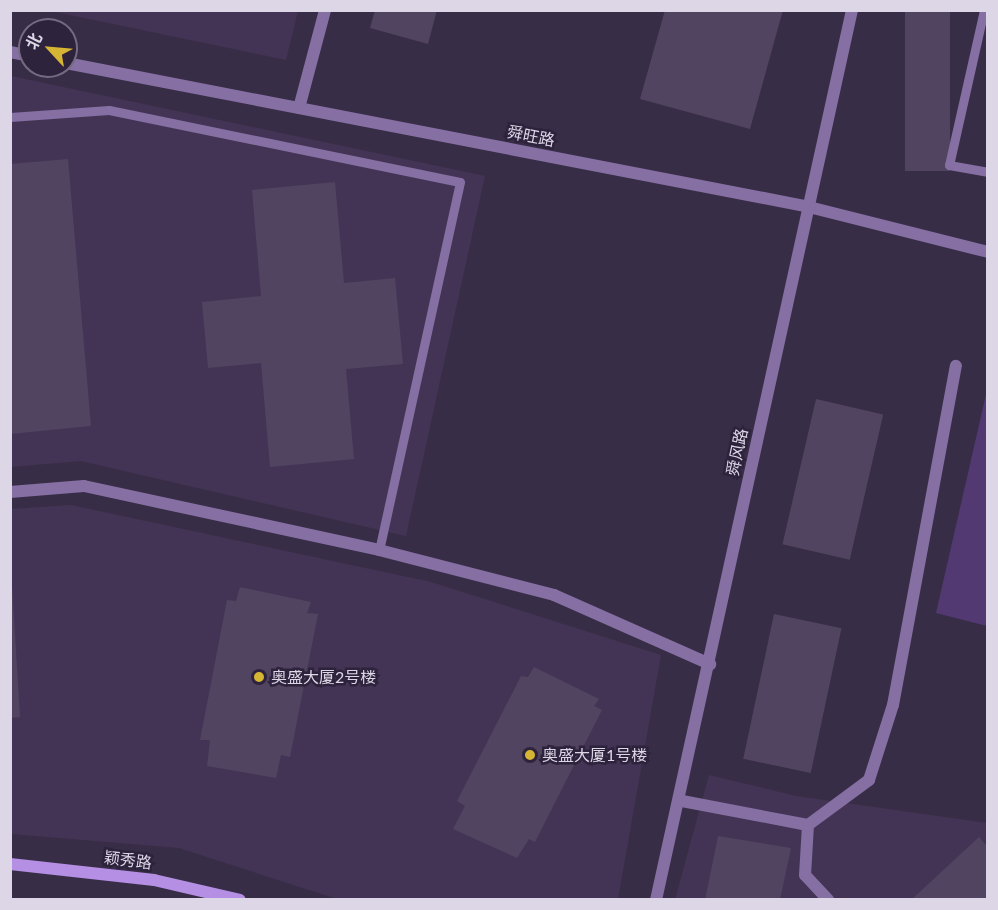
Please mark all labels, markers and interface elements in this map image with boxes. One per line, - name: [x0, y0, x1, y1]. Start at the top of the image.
- north arrow: [18, 18, 78, 78]
- text: 北: [21, 29, 45, 52]
- street label: 舜旺路: [506, 122, 556, 150]
- street label: 舜风路: [723, 427, 751, 477]
- place label: 奥盛大厦2号楼: [271, 667, 376, 687]
- marker: 奥盛大厦2号楼: [252, 670, 266, 684]
- place label: 奥盛大厦1号楼: [542, 745, 647, 765]
- marker: 奥盛大厦1号楼: [523, 748, 537, 762]
- street label: 颖秀路: [103, 848, 153, 872]

